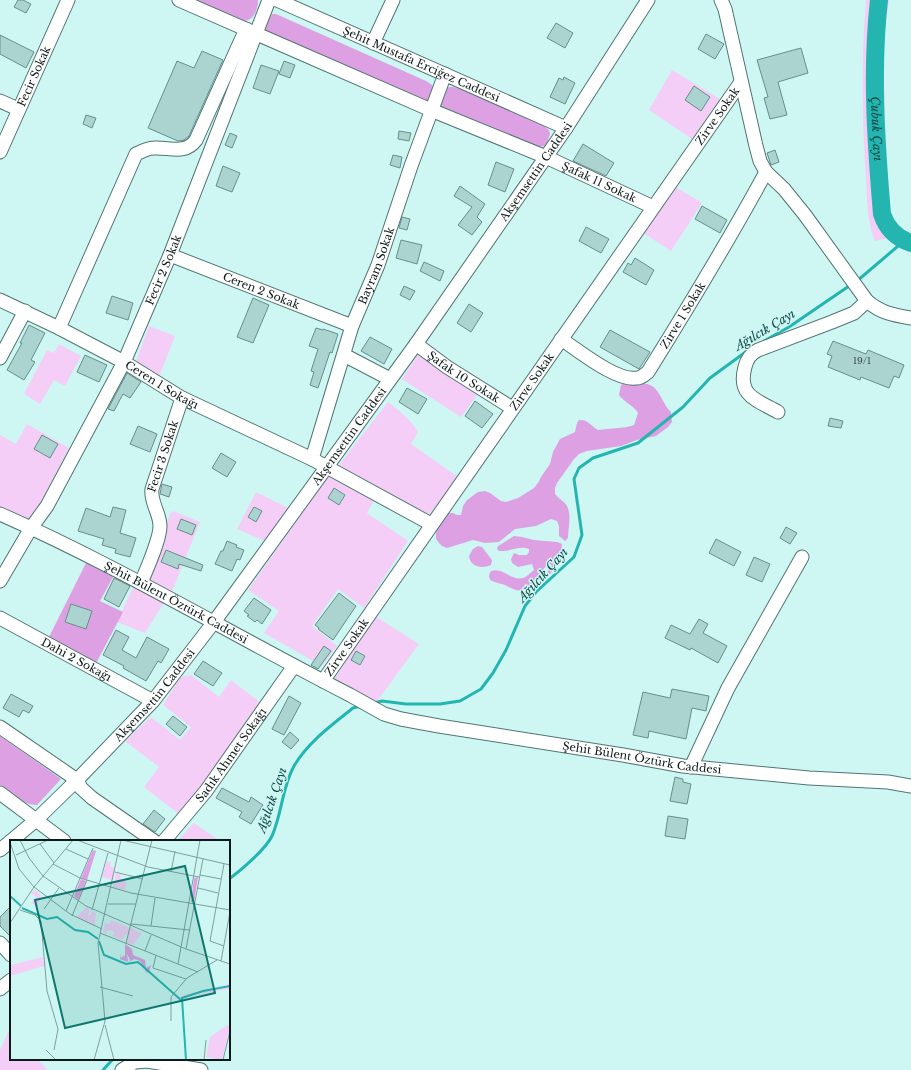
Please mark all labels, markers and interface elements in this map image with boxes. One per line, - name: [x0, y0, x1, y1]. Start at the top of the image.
- street label: Şehit Mustafa Erciğez Caddesi: [341, 23, 502, 105]
- street label: Fecir Sokak: [14, 43, 54, 109]
- street label: Zirve Sokak: [692, 84, 742, 148]
- water label: Çubuk Çayı: [868, 96, 886, 162]
- street label: Akşemsettin Caddesi: [496, 119, 575, 225]
- street label: Şafak 11 Sokak: [560, 158, 639, 205]
- street label: Bayram Sokak: [355, 225, 397, 306]
- street label: Fecir 2 Sokak: [142, 233, 184, 307]
- street label: Ceren 2 Sokak: [221, 269, 302, 312]
- street label: Zirve 1 Sokak: [657, 279, 708, 351]
- water label: Ağılcık Çayı: [730, 306, 798, 354]
- street label: Şafak 10 Sokak: [425, 348, 503, 406]
- street label: Zirve Sokak: [507, 350, 557, 413]
- house number: 19/1: [853, 355, 871, 366]
- street label: Ceren 1 Sokağı: [123, 358, 201, 412]
- street label: Akşemsettin Caddesi: [308, 384, 389, 489]
- street label: Fecir 3 Sokak: [144, 418, 181, 494]
- water label: Ağılcık Çayı: [513, 545, 571, 606]
- street label: Şehit Bülent Öztürk Caddesi: [102, 558, 250, 646]
- street label: Zirve Sokak: [321, 616, 372, 679]
- street label: Dahi 2 Sokağı: [39, 635, 114, 684]
- street label: Akşemsettin Caddesi: [110, 646, 198, 745]
- street label: Sadık Ahmet Sokağı: [192, 705, 270, 805]
- street label: Şehit Bülent Öztürk Caddesi: [562, 739, 722, 777]
- water label: Ağılcık Çayı: [253, 765, 290, 836]
- inset map: [10, 840, 230, 1060]

